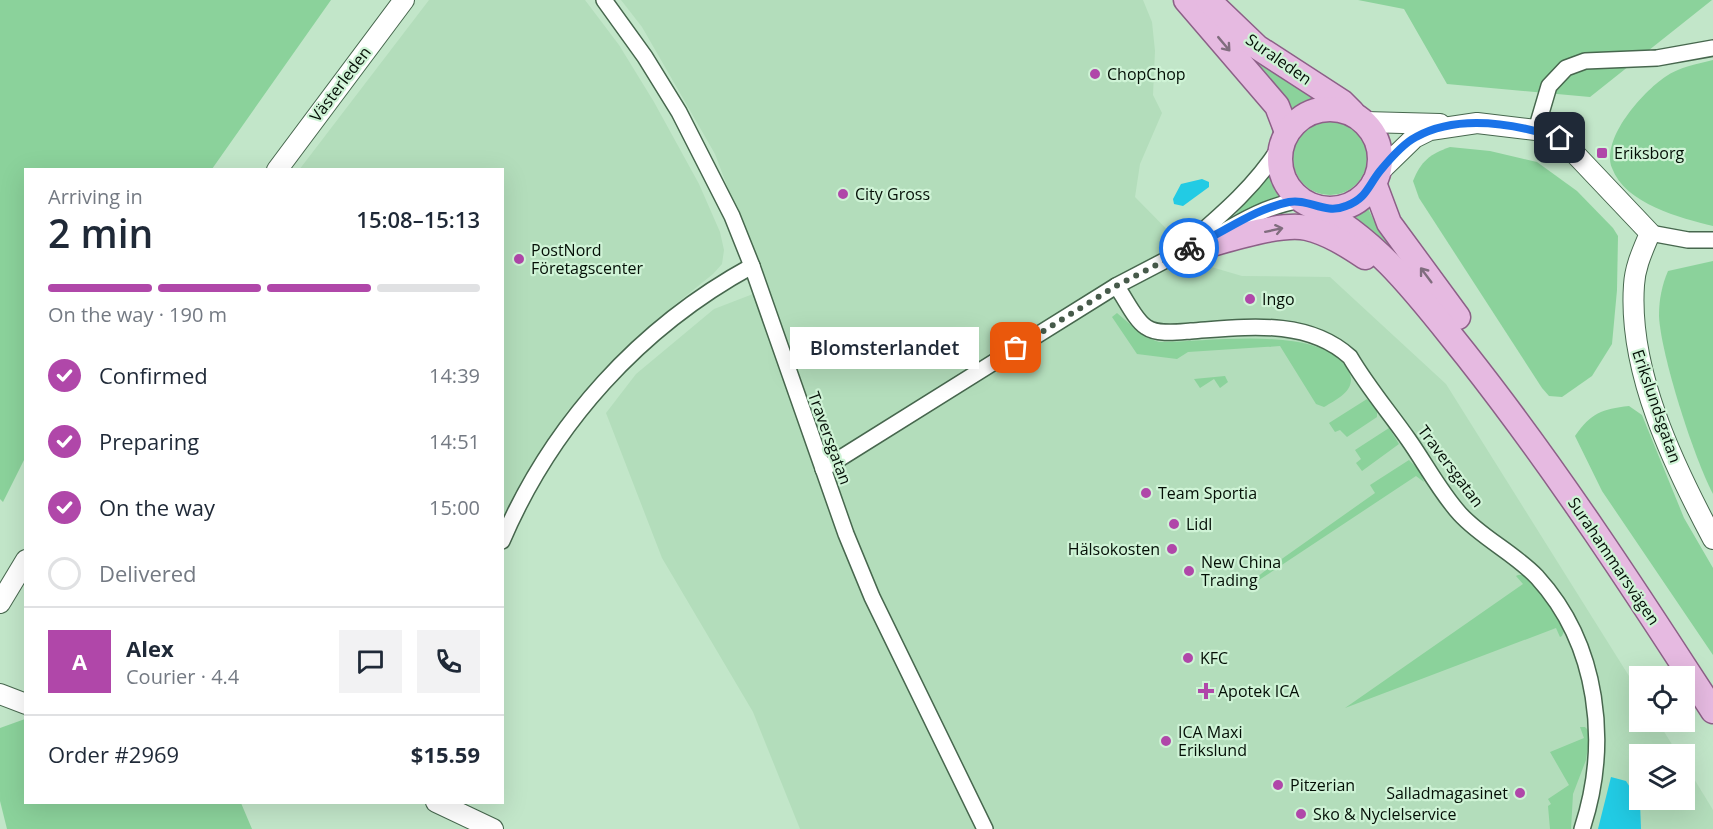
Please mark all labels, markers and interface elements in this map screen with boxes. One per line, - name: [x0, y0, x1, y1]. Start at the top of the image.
- street label: Suraleden: [1242, 28, 1316, 90]
- one-way arrow: [1217, 36, 1231, 51]
- street label: Västerleden: [304, 42, 376, 126]
- place label: ChopChop: [1107, 63, 1186, 85]
- marker: ChopChop: [1088, 67, 1102, 81]
- pin: [1534, 112, 1585, 163]
- icon: home: [1543, 121, 1576, 154]
- place label: Eriksborg: [1614, 142, 1684, 164]
- marker: Eriksborg: [1595, 146, 1609, 160]
- text: Arriving in: [48, 183, 143, 210]
- place label: City Gross: [855, 183, 930, 205]
- marker: City Gross: [836, 187, 850, 201]
- text: 15:08–15:13: [356, 204, 480, 234]
- text: 2 min: [48, 206, 153, 259]
- courier: [1159, 218, 1219, 278]
- one-way arrow: [1264, 224, 1284, 235]
- icon: bike: [1173, 232, 1206, 265]
- place label: PostNord Företagscenter: [531, 239, 643, 279]
- marker: PostNord Företagscenter: [512, 252, 526, 266]
- one-way arrow: [1419, 267, 1432, 283]
- place label: Ingo: [1262, 288, 1295, 310]
- marker: Ingo: [1243, 292, 1257, 306]
- text: On the way · 190 m: [48, 301, 227, 328]
- pin: [990, 322, 1041, 373]
- callout: Blomsterlandet: [791, 327, 980, 369]
- icon: bag: [999, 331, 1032, 364]
- text: Blomsterlandet: [810, 334, 959, 361]
- street label: Erikslundsgatan: [1627, 346, 1687, 466]
- icon: check: [48, 359, 81, 392]
- text: Confirmed: [99, 360, 208, 390]
- text: 14:39: [429, 362, 480, 389]
- street label: Traversgatan: [803, 388, 857, 488]
- street label: Traversgatan: [1413, 420, 1489, 512]
- icon: check: [48, 425, 81, 458]
- text: Preparing: [99, 426, 199, 456]
- text: 14:51: [429, 428, 480, 455]
- place label: Team Sportia: [1158, 482, 1257, 504]
- marker: Team Sportia: [1139, 486, 1153, 500]
- icon: check: [48, 491, 81, 524]
- text: On the way: [99, 492, 215, 522]
- street label: Surahammarsvägen: [1563, 493, 1665, 629]
- text: 15:00: [429, 494, 480, 521]
- place label: Lidl: [1186, 513, 1212, 535]
- marker: Lidl: [1167, 517, 1181, 531]
- place label: Hälsokosten: [1068, 538, 1160, 560]
- marker: Hälsokosten: [1165, 542, 1179, 556]
- place label: New China Trading: [1201, 551, 1281, 591]
- text: Delivered: [99, 558, 197, 588]
- marker: New China Trading: [1182, 564, 1196, 578]
- button: chat: [339, 630, 402, 693]
- button: phone: [417, 630, 480, 693]
- text: Alex: [126, 633, 174, 663]
- text: A: [72, 646, 87, 676]
- place label: KFC: [1200, 647, 1228, 669]
- marker: KFC: [1181, 651, 1195, 665]
- text: Courier · 4.4: [126, 663, 239, 690]
- map controls: [1629, 666, 1695, 810]
- button: locate: [1629, 666, 1695, 732]
- place label: Apotek ICA: [1218, 680, 1300, 702]
- marker: Apotek ICA: [1199, 684, 1213, 698]
- place label: ICA Maxi Erikslund: [1178, 721, 1247, 761]
- marker: ICA Maxi Erikslund: [1159, 734, 1173, 748]
- text: Order #2969: [48, 739, 179, 769]
- text: $15.59: [411, 739, 480, 769]
- button: layers: [1629, 744, 1695, 810]
- place label: Pitzerian: [1290, 774, 1355, 796]
- marker: Pitzerian: [1271, 778, 1285, 792]
- place label: Salladmagasinet: [1386, 782, 1508, 804]
- marker: Salladmagasinet: [1513, 786, 1527, 800]
- place label: Sko & Nyclelservice: [1313, 803, 1456, 825]
- marker: Sko & Nyclelservice: [1294, 807, 1308, 821]

